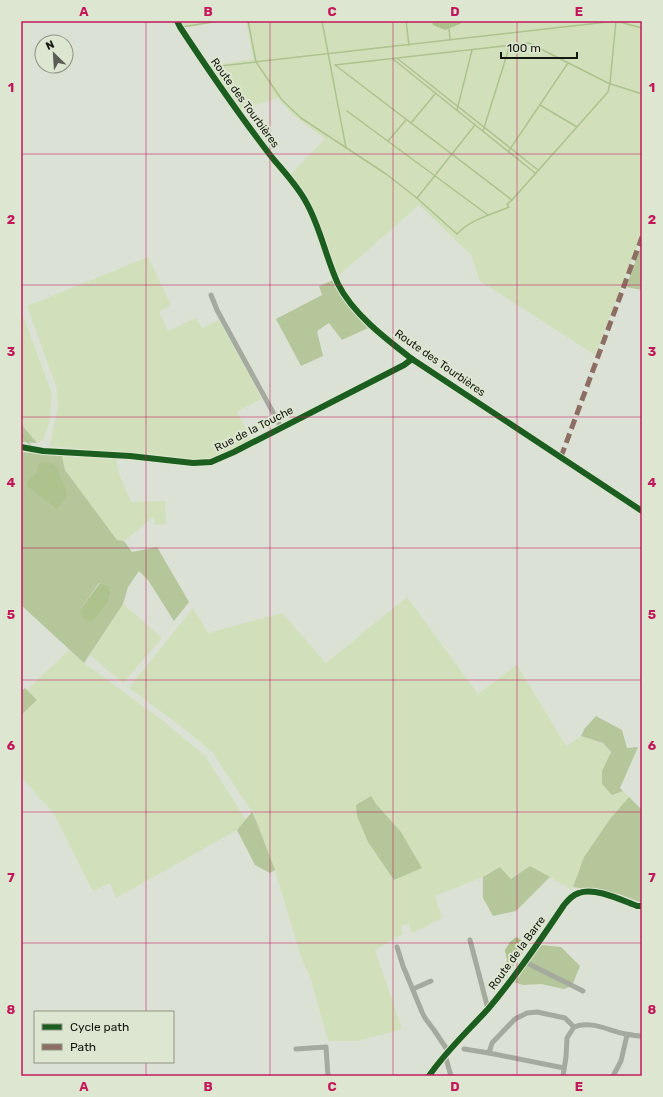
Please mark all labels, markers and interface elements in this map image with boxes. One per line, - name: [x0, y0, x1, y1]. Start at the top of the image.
- text: A: [79, 4, 89, 19]
- text: B: [203, 4, 213, 19]
- text: C: [327, 4, 337, 19]
- text: D: [450, 4, 460, 19]
- text: E: [575, 4, 583, 19]
- north arrow: [34, 34, 74, 74]
- scale bar: [501, 34, 577, 60]
- text: N: [44, 38, 56, 53]
- text: 100 m: [507, 41, 541, 55]
- street label: Route des Tourbières: [208, 56, 282, 151]
- text: 1: [8, 80, 14, 95]
- text: 1: [649, 80, 655, 95]
- text: 2: [7, 212, 15, 227]
- text: 2: [648, 212, 656, 227]
- street label: Route des Tourbières: [392, 327, 488, 399]
- text: 3: [7, 344, 16, 359]
- text: 3: [648, 344, 657, 359]
- street label: Rue de la Touche: [213, 404, 295, 454]
- text: 4: [7, 475, 16, 490]
- text: 4: [648, 475, 657, 490]
- text: 5: [7, 607, 15, 622]
- text: 5: [648, 607, 656, 622]
- text: 6: [7, 738, 16, 753]
- text: 6: [648, 738, 657, 753]
- text: 7: [7, 870, 15, 885]
- text: 7: [648, 870, 656, 885]
- street label: Route de la Barre: [486, 914, 548, 992]
- text: 8: [7, 1002, 16, 1017]
- text: 8: [648, 1002, 657, 1017]
- legend: [34, 1011, 174, 1063]
- text: Cycle path: [70, 1020, 129, 1034]
- text: Path: [70, 1040, 96, 1054]
- text: A: [79, 1079, 89, 1094]
- text: B: [203, 1079, 213, 1094]
- text: C: [327, 1079, 337, 1094]
- text: D: [450, 1079, 460, 1094]
- text: E: [575, 1079, 583, 1094]

